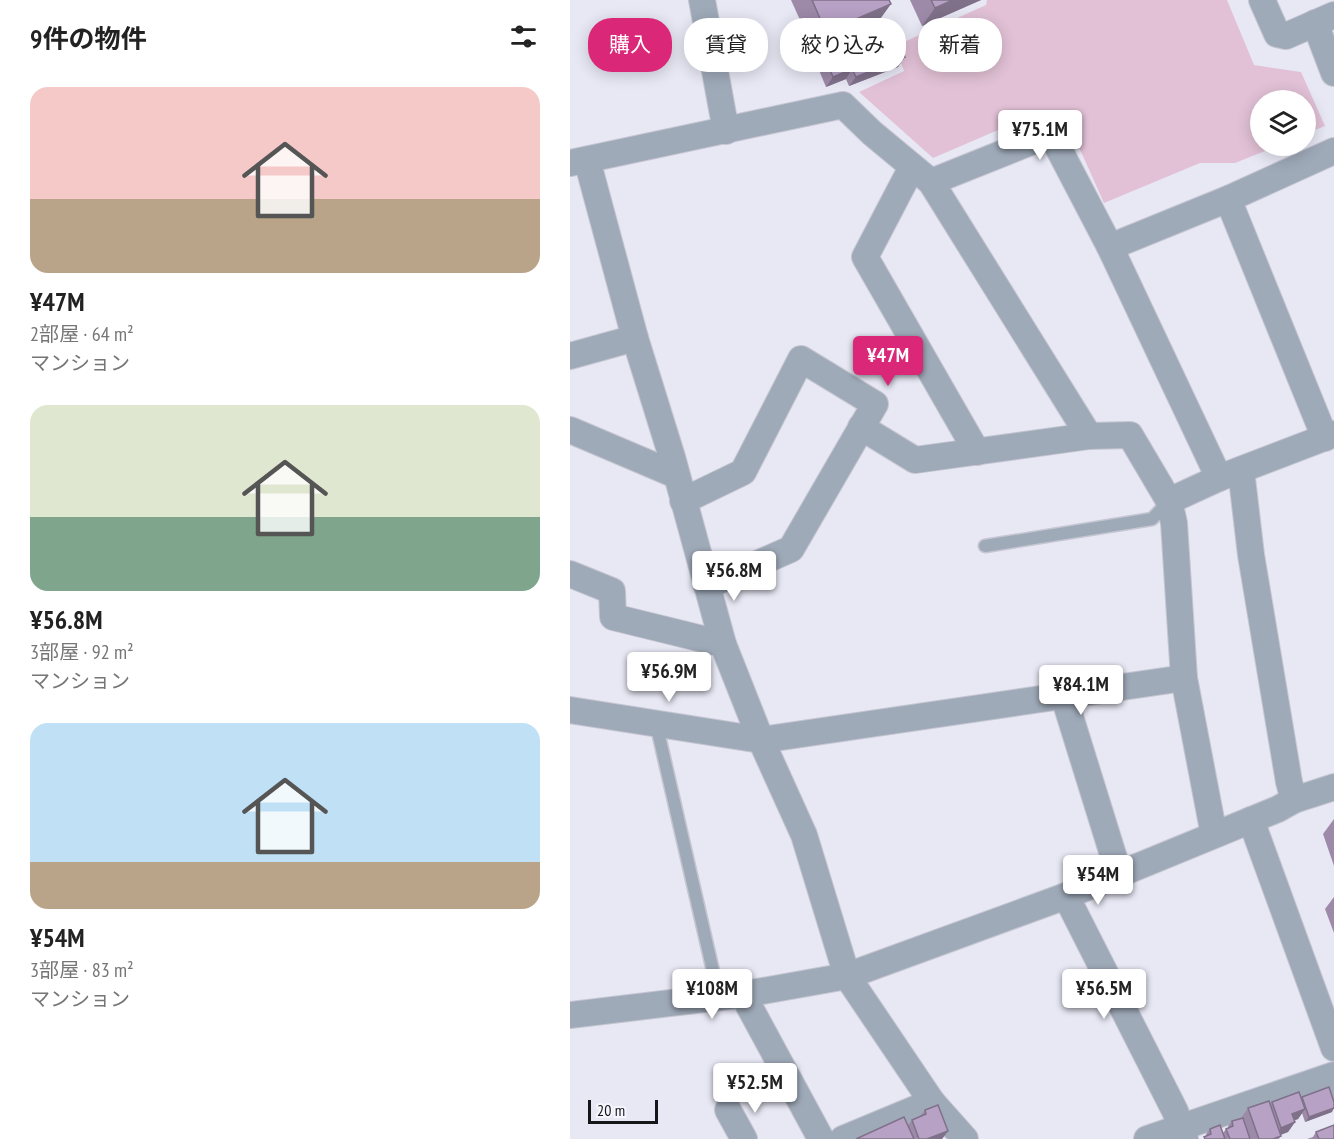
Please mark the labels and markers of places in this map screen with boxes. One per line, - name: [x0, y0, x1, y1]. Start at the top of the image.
- pin: ¥75.1M: [991, 110, 1089, 161]
- pin: ¥47M: [852, 336, 924, 387]
- pin: ¥56.8M: [685, 551, 783, 602]
- pin: ¥56.9M: [620, 652, 718, 703]
- pin: ¥84.1M: [1032, 665, 1130, 716]
- pin: ¥54M: [1062, 855, 1134, 906]
- pin: ¥108M: [670, 969, 754, 1020]
- pin: ¥56.5M: [1055, 969, 1153, 1020]
- pin: ¥52.5M: [706, 1063, 804, 1114]

